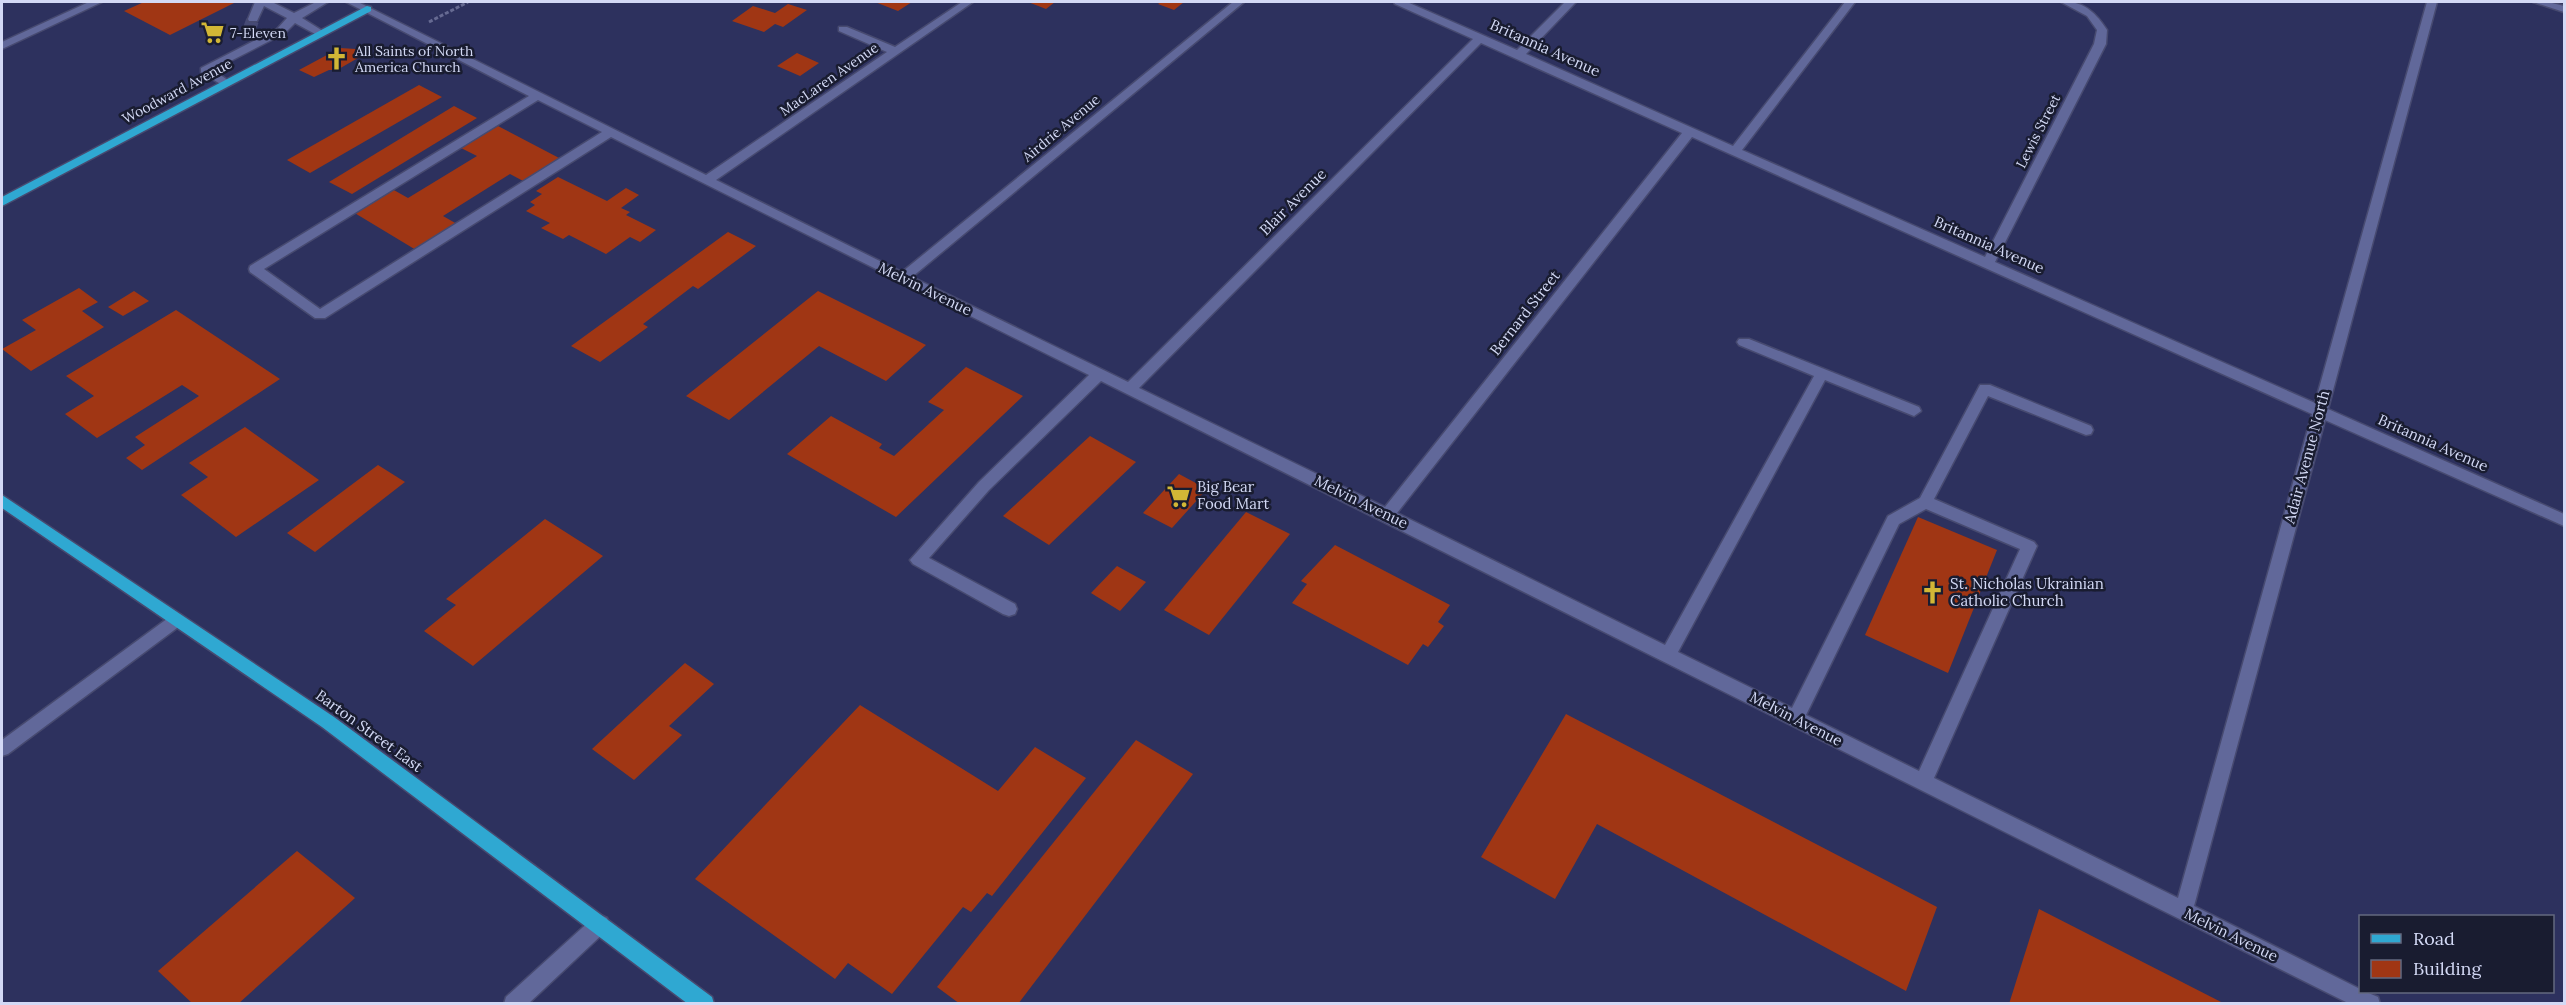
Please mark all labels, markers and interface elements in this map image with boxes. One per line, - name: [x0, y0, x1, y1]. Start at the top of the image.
- street label: Britannia Avenue: [1487, 15, 1603, 80]
- supermarket icon: 7-Eleven: [199, 20, 225, 46]
- place label: 7-Eleven: [230, 24, 286, 42]
- street label: MacLaren Avenue: [776, 38, 882, 120]
- place label: All Saints of North America Church: [354, 42, 473, 76]
- church icon: All Saints of North America Church: [324, 46, 350, 72]
- street label: Woodward Avenue: [119, 54, 235, 128]
- street label: Airdrie Avenue: [1018, 90, 1104, 166]
- street label: Lewis Street: [2012, 90, 2065, 171]
- street label: Blair Avenue: [1255, 164, 1330, 239]
- street label: Britannia Avenue: [1931, 212, 2047, 277]
- street label: Melvin Avenue: [875, 258, 975, 319]
- street label: Bernard Street: [1486, 266, 1564, 359]
- street label: Adair Avenue North: [2279, 388, 2333, 526]
- street label: Britannia Avenue: [2375, 410, 2491, 475]
- street label: Melvin Avenue: [1311, 471, 1411, 532]
- place label: Big Bear Food Mart: [1197, 477, 1270, 513]
- supermarket icon: Big Bear Food Mart: [1166, 483, 1192, 509]
- place label: St. Nicholas Ukrainian Catholic Church: [1950, 574, 2104, 610]
- church icon: St. Nicholas Ukrainian Catholic Church: [1919, 580, 1945, 606]
- street label: Barton Street East: [312, 685, 427, 776]
- street label: Melvin Avenue: [1747, 687, 1846, 750]
- street label: Melvin Avenue: [2181, 904, 2281, 965]
- legend: [2359, 915, 2554, 993]
- text: Road: [2413, 927, 2455, 950]
- text: Building: [2413, 957, 2483, 980]

